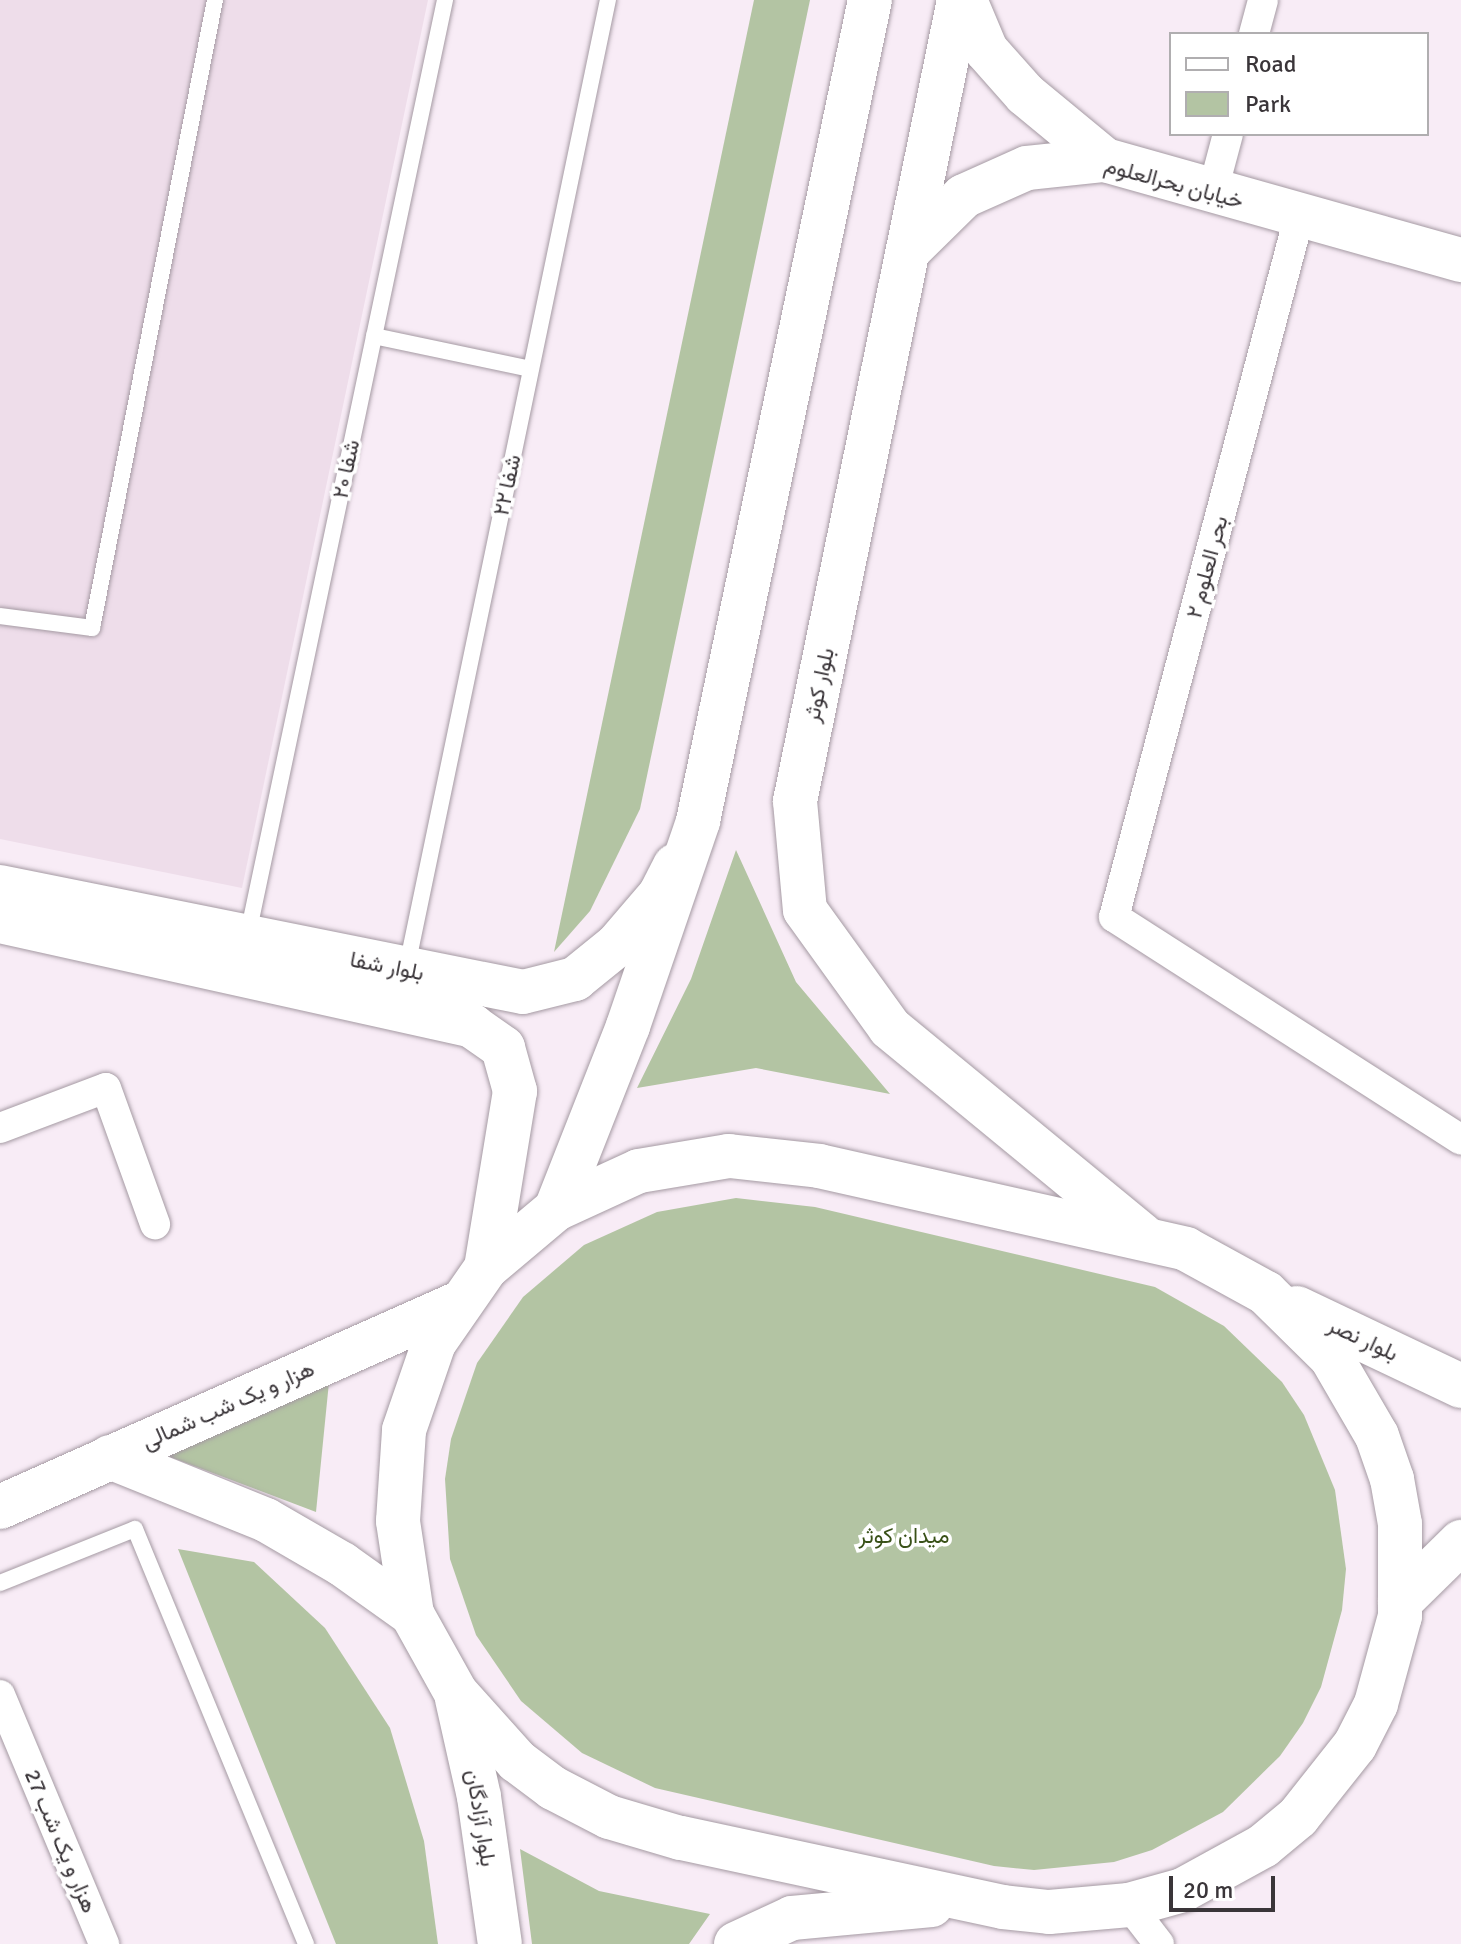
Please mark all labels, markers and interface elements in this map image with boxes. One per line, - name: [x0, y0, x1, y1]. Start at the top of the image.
- legend: [1169, 32, 1429, 136]
- text: Road: [1245, 49, 1296, 79]
- text: Park: [1245, 89, 1291, 119]
- street label: خیابان بحرالعلوم: [1102, 152, 1246, 214]
- street label: شفا ۲۰: [327, 437, 365, 501]
- street label: شفا ۲۲: [488, 452, 526, 518]
- street label: بحر العلوم ۲: [1181, 513, 1233, 621]
- street label: بلوار کوثر: [798, 645, 840, 725]
- street label: بلوار شفا: [348, 946, 426, 986]
- street label: بلوار نصر: [1324, 1311, 1402, 1367]
- street label: هزار و یک شب شمالی: [138, 1355, 318, 1455]
- park label: میدان کوثر: [858, 1523, 950, 1549]
- street label: هزار و یک شب 27: [19, 1765, 103, 1917]
- street label: بلوار آزادگان: [460, 1768, 502, 1868]
- scale bar: [1173, 1860, 1279, 1910]
- text: 20 m: [1183, 1875, 1233, 1905]

